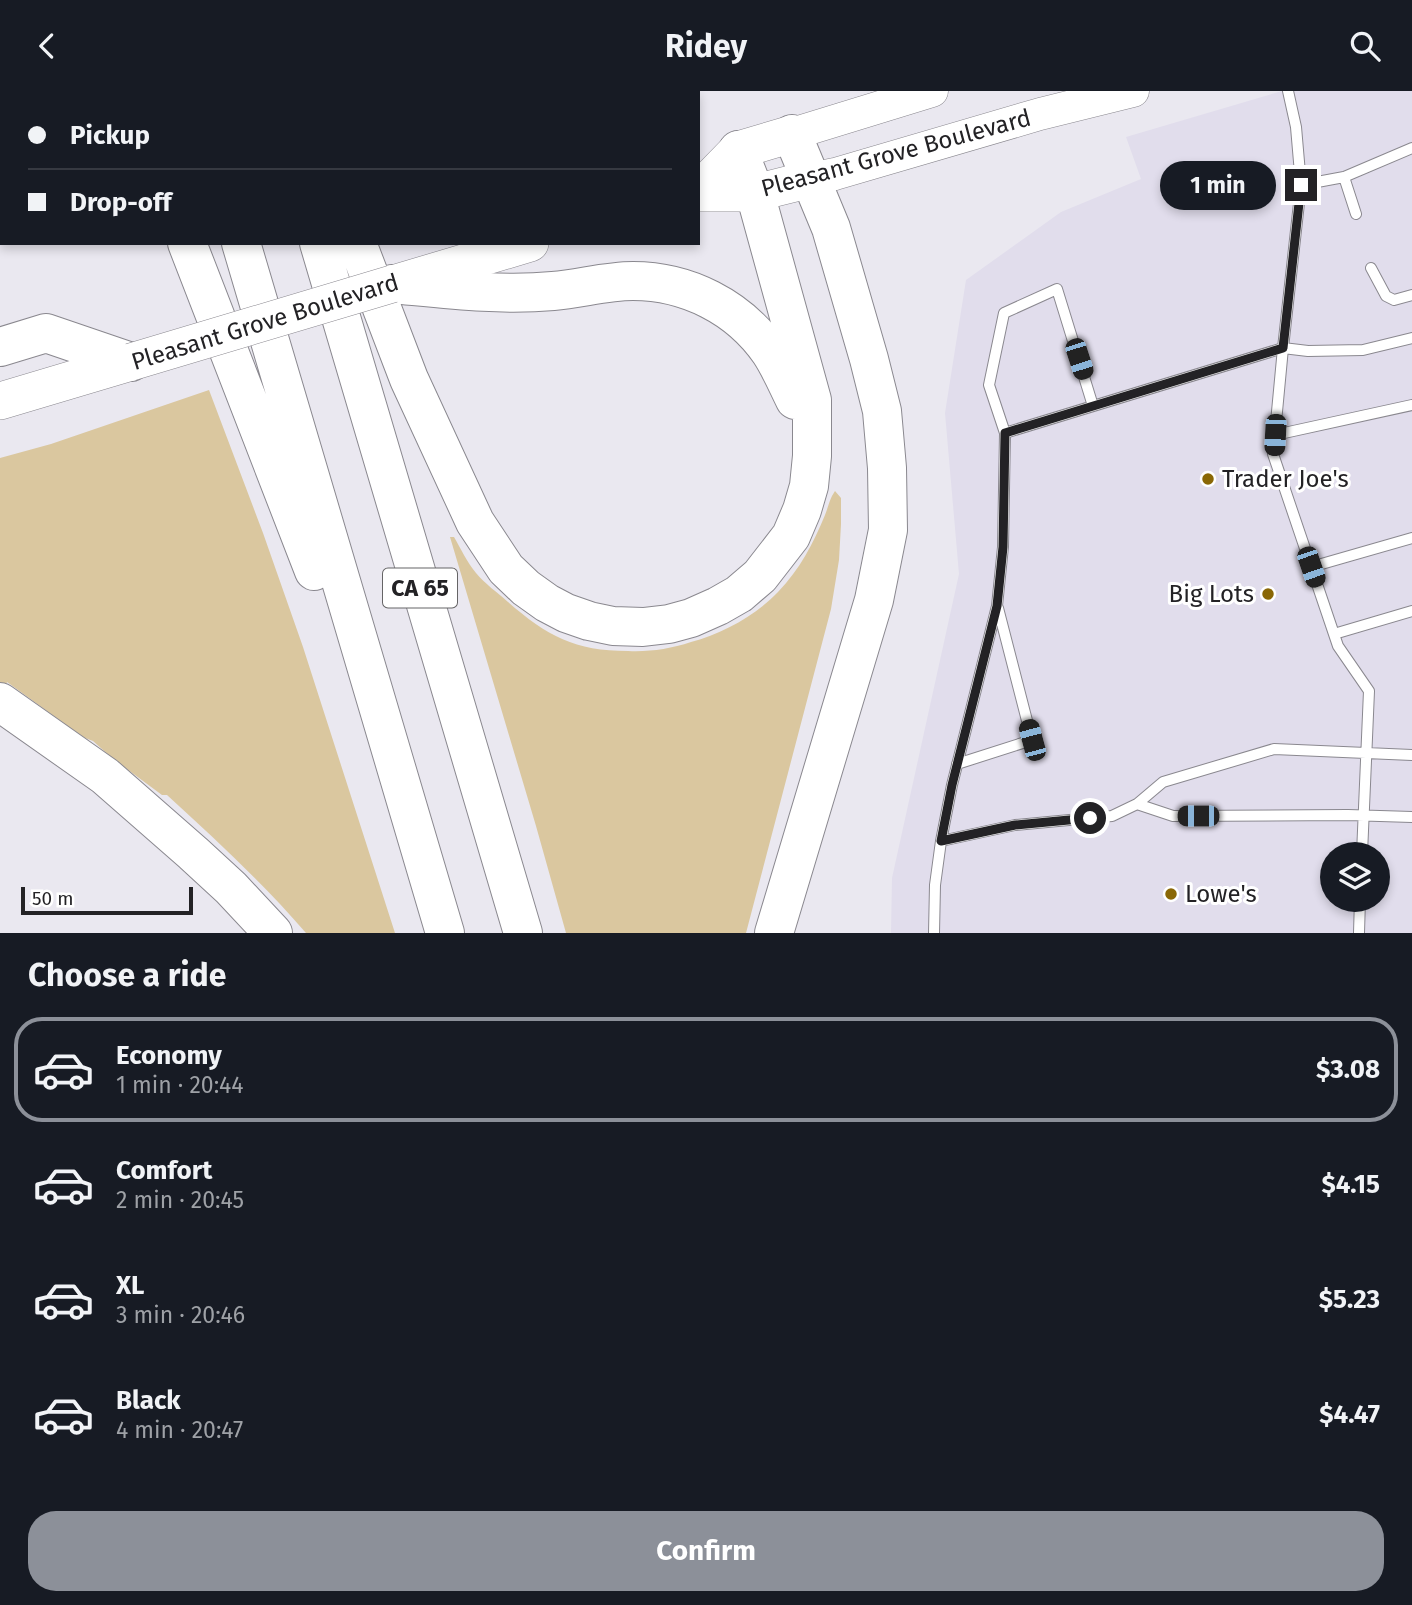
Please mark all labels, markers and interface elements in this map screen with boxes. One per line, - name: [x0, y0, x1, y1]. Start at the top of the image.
- icon: back: [28, 27, 66, 65]
- text: Ridey: [665, 27, 747, 65]
- icon: search: [1346, 27, 1384, 65]
- street label: Pleasant Grove Boulevard: [758, 104, 1034, 202]
- text: Pickup: [70, 120, 150, 151]
- callout: 1 min: [1161, 161, 1276, 210]
- route end: [1285, 169, 1317, 201]
- text: 1 min: [1190, 171, 1246, 199]
- text: Drop-off: [70, 187, 172, 218]
- street label: Pleasant Grove Boulevard: [128, 268, 402, 376]
- car: [1063, 336, 1096, 382]
- car: [1264, 413, 1287, 457]
- place label: Trader Joe's: [1222, 465, 1349, 493]
- marker: Trader Joe's: [1200, 471, 1216, 487]
- car: [1295, 544, 1328, 590]
- road number: CA 65: [383, 568, 457, 607]
- place label: Big Lots: [1169, 580, 1254, 608]
- marker: Big Lots: [1260, 586, 1276, 602]
- car: [1017, 717, 1048, 763]
- route start: [1074, 802, 1106, 834]
- car: [1178, 806, 1220, 827]
- map controls: [1320, 842, 1390, 912]
- button: layers: [1320, 842, 1390, 912]
- place label: Lowe's: [1185, 880, 1257, 908]
- scale bar: [21, 884, 192, 916]
- marker: Lowe's: [1163, 886, 1179, 902]
- text: 50 m: [32, 887, 73, 910]
- text: Choose a ride: [28, 956, 226, 994]
- icon: car: [32, 1038, 95, 1101]
- text: Economy: [116, 1040, 222, 1071]
- text: $3.08: [1316, 1054, 1380, 1085]
- text: 1 min · 20:44: [116, 1071, 244, 1099]
- icon: car: [32, 1153, 95, 1216]
- text: Comfort: [116, 1155, 212, 1186]
- text: $4.15: [1321, 1169, 1380, 1200]
- text: 2 min · 20:45: [116, 1186, 244, 1214]
- icon: car: [32, 1268, 95, 1331]
- text: XL: [116, 1270, 144, 1301]
- text: $5.23: [1319, 1284, 1380, 1315]
- text: 3 min · 20:46: [116, 1301, 245, 1329]
- icon: car: [32, 1383, 95, 1446]
- text: Black: [116, 1385, 181, 1416]
- text: $4.47: [1319, 1399, 1380, 1430]
- text: 4 min · 20:47: [116, 1416, 243, 1444]
- button: Confirm: [28, 1511, 1384, 1591]

